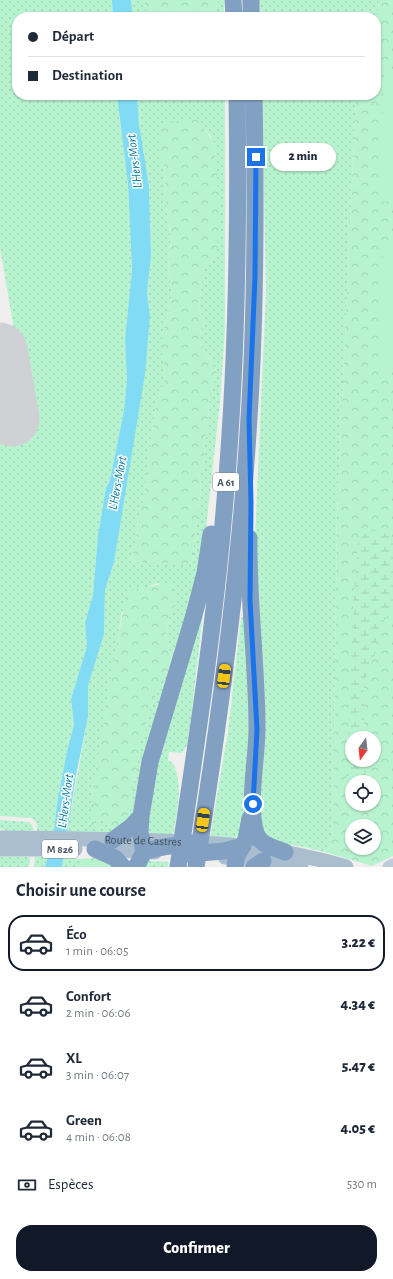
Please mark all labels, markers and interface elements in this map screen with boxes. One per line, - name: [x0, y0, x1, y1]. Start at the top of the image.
- text: Départ: [52, 29, 94, 44]
- text: Destination: [52, 68, 123, 83]
- water label: L'Hers-Mort: [125, 132, 145, 189]
- callout: 2 min: [270, 143, 336, 171]
- route end: [247, 148, 265, 166]
- text: 2 min: [288, 150, 318, 163]
- water label: L'Hers-Mort: [106, 454, 130, 511]
- road number: A 61: [213, 473, 239, 491]
- car: [217, 663, 231, 689]
- north arrow: [345, 731, 381, 767]
- map controls: [345, 731, 381, 855]
- water label: L'Hers-Mort: [56, 772, 76, 829]
- button: locate: [345, 775, 381, 811]
- route start: [244, 795, 262, 813]
- car: [195, 807, 211, 833]
- button: layers: [345, 819, 381, 855]
- street label: Route de Castres: [104, 833, 182, 848]
- road number: M 826: [42, 840, 78, 858]
- text: Choisir une course: [16, 882, 146, 900]
- icon: car: [18, 925, 54, 961]
- text: Éco: [66, 927, 87, 942]
- text: 3.22 €: [342, 935, 375, 950]
- text: 1 min · 06:05: [66, 945, 128, 958]
- icon: car: [18, 987, 54, 1023]
- text: Confort: [66, 989, 111, 1004]
- text: 4.34 €: [340, 997, 375, 1012]
- text: 2 min · 06:06: [66, 1007, 131, 1020]
- icon: car: [18, 1049, 54, 1085]
- text: XL: [66, 1051, 82, 1066]
- text: 5.47 €: [342, 1059, 375, 1074]
- text: 3 min · 06:07: [66, 1069, 129, 1082]
- icon: car: [18, 1111, 54, 1147]
- text: Green: [66, 1113, 102, 1128]
- text: 4.05 €: [340, 1121, 375, 1136]
- text: 4 min · 06:08: [66, 1131, 131, 1144]
- icon: cash: [16, 1174, 38, 1196]
- text: Espèces: [48, 1177, 94, 1192]
- text: 530 m: [347, 1178, 377, 1191]
- button: Confirmer: [16, 1225, 377, 1271]

